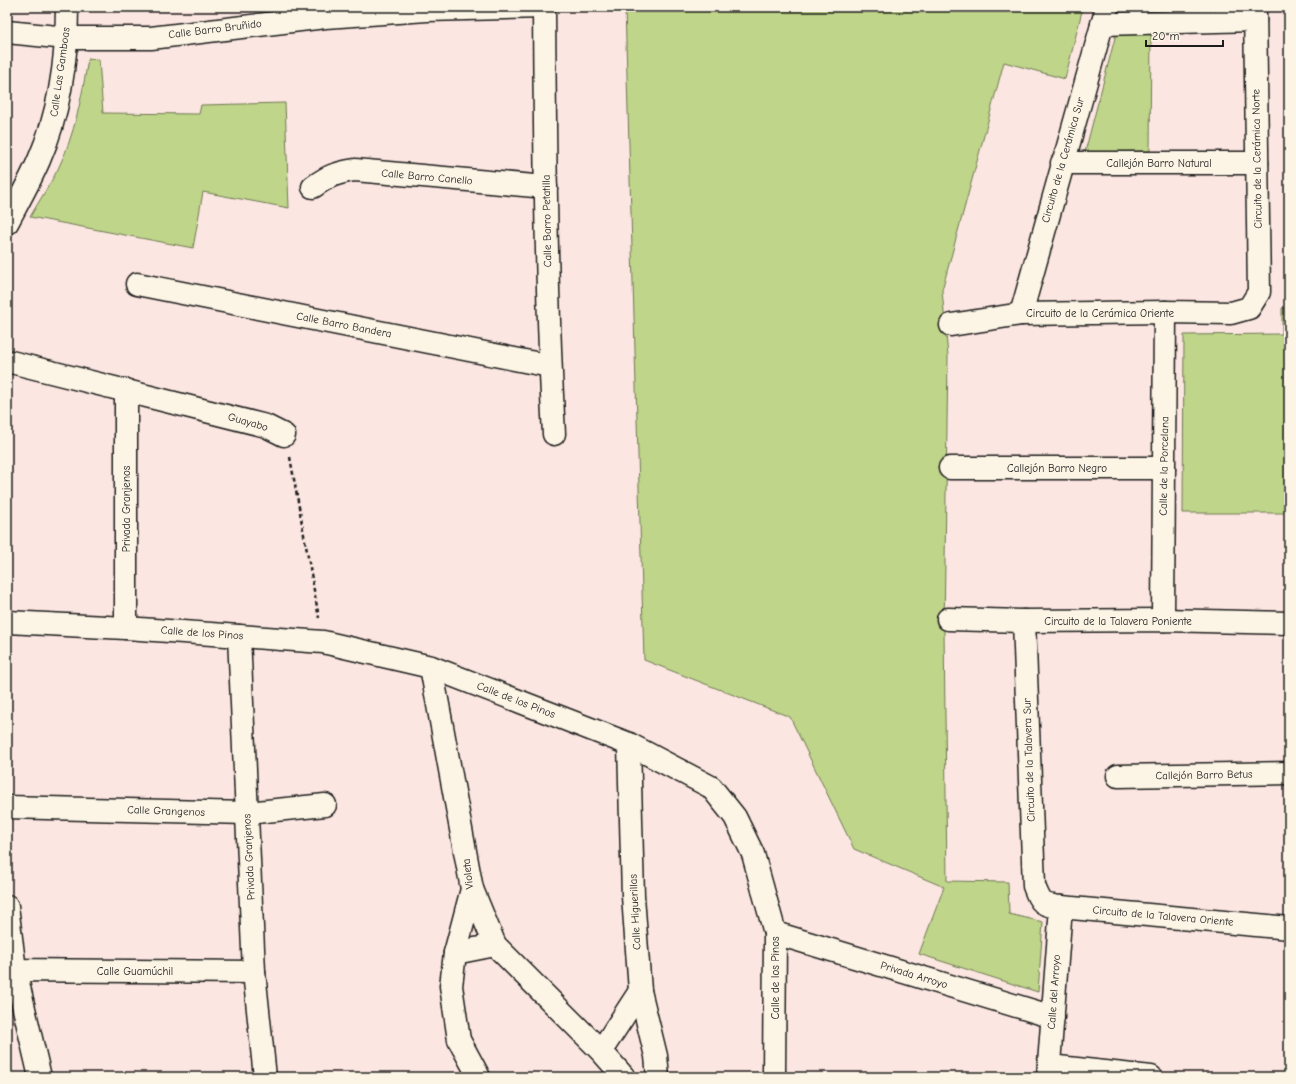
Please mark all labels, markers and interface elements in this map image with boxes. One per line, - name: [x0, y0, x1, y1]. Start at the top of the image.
- street label: Calle Barro Bruñido: [168, 17, 263, 41]
- scale bar: [1146, 22, 1223, 48]
- street label: Calle Las Gamboas: [47, 26, 73, 118]
- text: 20 m: [1152, 29, 1180, 43]
- street label: Circuito de la Cerámica Norte: [1249, 89, 1265, 229]
- street label: Circuito de la Cerámica Sur: [1039, 95, 1087, 224]
- street label: Callejón Barro Natural: [1106, 157, 1212, 170]
- street label: Calle Barro Canello: [381, 167, 473, 187]
- street label: Calle Barro Petatilla: [540, 174, 554, 268]
- street label: Circuito de la Cerámica Oriente: [1026, 307, 1174, 320]
- street label: Calle Barro Bandera: [295, 309, 393, 341]
- street label: Guayabo: [226, 410, 270, 434]
- street label: Calle de la Porcelana: [1157, 416, 1171, 516]
- street label: Callejón Barro Negro: [1007, 462, 1107, 475]
- street label: Privada Granjenos: [120, 465, 133, 552]
- street label: Circuito de la Talavera Poniente: [1044, 615, 1192, 628]
- street label: Calle de los Pinos: [160, 624, 244, 642]
- street label: Calle de los Pinos: [475, 679, 557, 721]
- street label: Circuito de la Talavera Sur: [1020, 697, 1038, 822]
- street label: Callejón Barro Betus: [1155, 768, 1253, 782]
- street label: Calle Grangenos: [127, 803, 206, 819]
- street label: Privada Granjenos: [240, 813, 258, 901]
- street label: Violeta: [460, 858, 476, 890]
- street label: Calle Higuerillas: [627, 873, 643, 950]
- street label: Circuito de la Talavera Oriente: [1092, 903, 1235, 929]
- street label: Calle de los Pinos: [769, 936, 782, 1019]
- street label: Calle del Arroyo: [1045, 954, 1063, 1030]
- street label: Privada Arroyo: [879, 959, 949, 991]
- street label: Calle Guamúchil: [97, 965, 173, 978]

